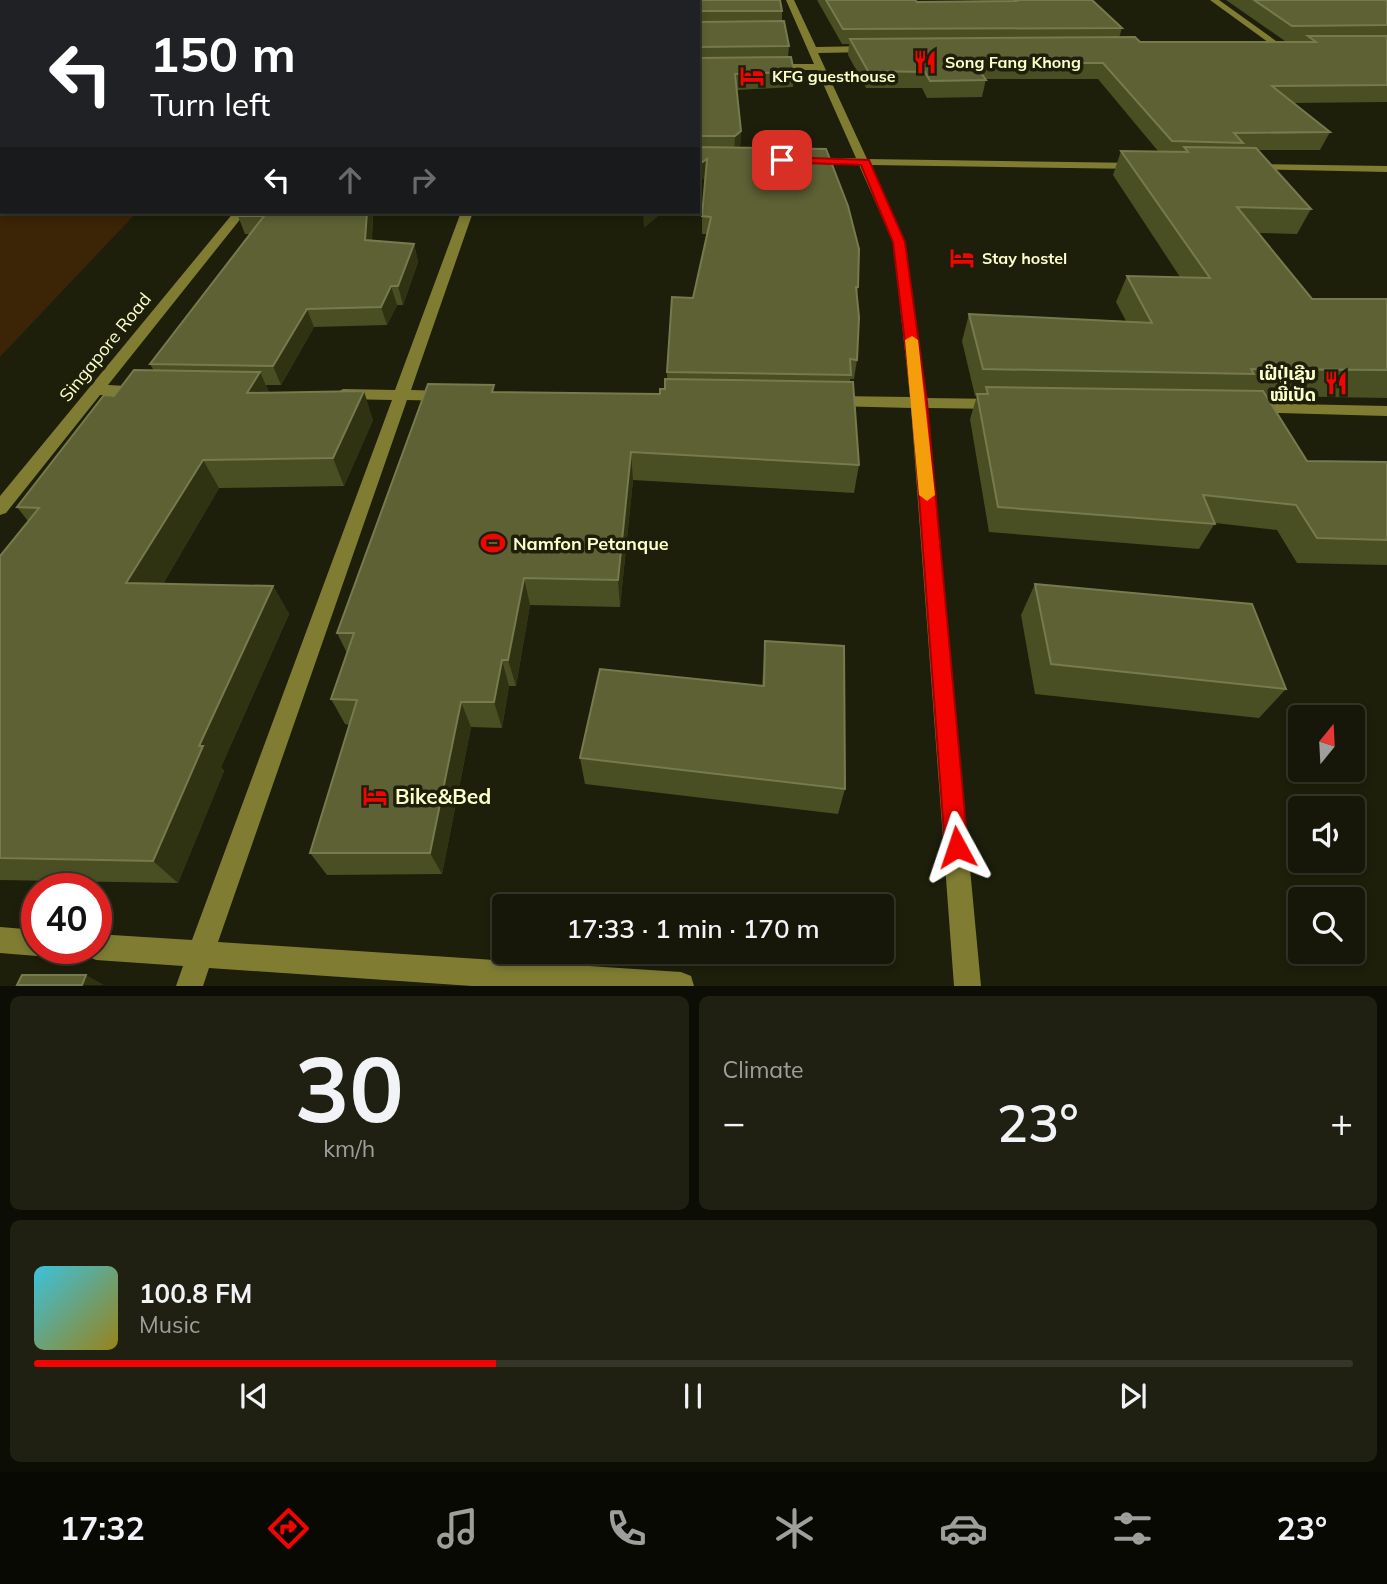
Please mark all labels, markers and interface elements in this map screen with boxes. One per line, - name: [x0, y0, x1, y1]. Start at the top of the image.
- text: 150 m: [150, 23, 296, 84]
- icon: left: [35, 28, 126, 119]
- restaurant icon: Song Fang Khong: [911, 48, 939, 76]
- place label: Song Fang Khong: [945, 52, 1081, 72]
- hotel icon: KFG guesthouse: [738, 62, 766, 90]
- place label: KFG guesthouse: [772, 66, 896, 86]
- text: Turn left: [150, 84, 270, 124]
- pin: [752, 130, 812, 190]
- icon: arrive: [763, 141, 801, 179]
- icon: left: [258, 161, 296, 199]
- icon: ahead: [331, 161, 369, 199]
- icon: right: [404, 161, 442, 199]
- hotel icon: Stay hostel: [948, 244, 976, 272]
- place label: Stay hostel: [982, 248, 1067, 268]
- street label: Singapore Road: [54, 288, 156, 406]
- place label: ເຝີປູ່ເຊີນ ໝີ່ເປັດ: [1259, 362, 1316, 406]
- restaurant icon: ເຝີປູ່ເຊີນ ໝີ່ເປັດ: [1322, 369, 1350, 397]
- sports icon: Namfon Petanque: [479, 529, 507, 557]
- place label: Namfon Petanque: [513, 532, 669, 555]
- north arrow: [1288, 705, 1365, 782]
- map controls: [1288, 705, 1365, 964]
- hotel icon: Bike&Bed: [361, 782, 389, 810]
- place label: Bike&Bed: [395, 783, 491, 809]
- button: sound: [1288, 796, 1365, 873]
- position arrow: [920, 810, 994, 884]
- speed limit sign: 40: [21, 873, 112, 964]
- button: search: [1288, 887, 1365, 964]
- text: 17:33 · 1 min · 170 m: [566, 912, 820, 945]
- text: 30: [295, 1031, 404, 1145]
- text: Climate: [723, 1055, 804, 1084]
- text: 23°: [997, 1090, 1079, 1155]
- text: −: [723, 1098, 745, 1146]
- text: +: [1330, 1098, 1353, 1146]
- text: km/h: [323, 1134, 375, 1163]
- text: 100.8 FM: [139, 1277, 252, 1310]
- text: Music: [139, 1310, 200, 1339]
- icon: previous: [235, 1377, 273, 1415]
- icon: pause: [674, 1377, 712, 1415]
- icon: next: [1114, 1377, 1152, 1415]
- icon: directions: [264, 1504, 313, 1553]
- icon: music: [433, 1504, 482, 1553]
- icon: phone: [602, 1504, 651, 1553]
- icon: climate: [770, 1504, 819, 1553]
- icon: car: [939, 1504, 988, 1553]
- icon: filters: [1108, 1504, 1157, 1553]
- text: 17:32: [60, 1508, 145, 1548]
- text: 23°: [1277, 1508, 1327, 1548]

